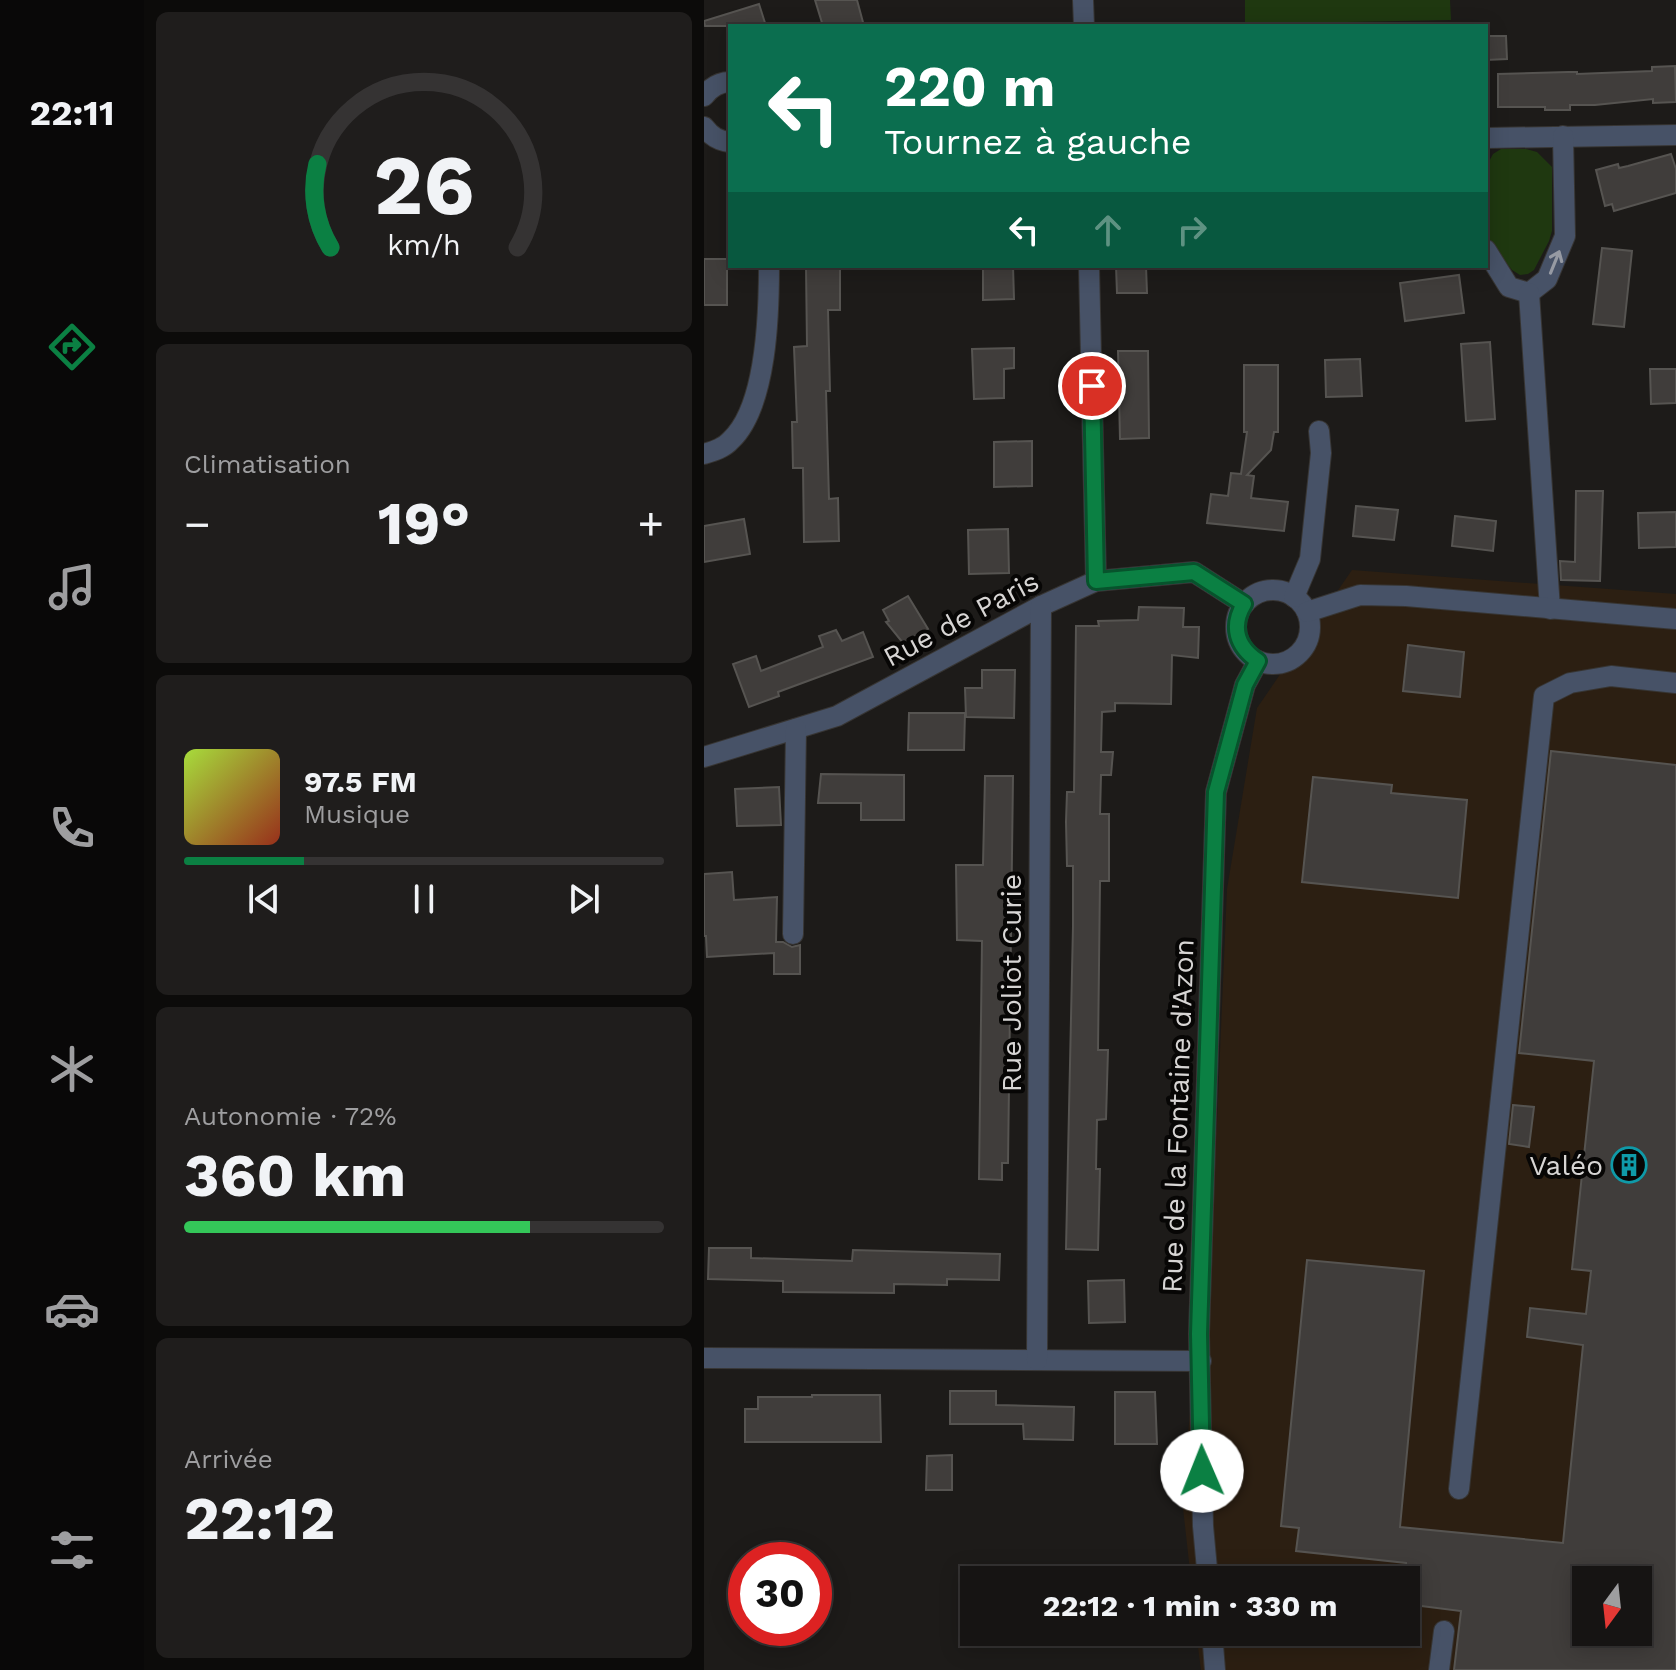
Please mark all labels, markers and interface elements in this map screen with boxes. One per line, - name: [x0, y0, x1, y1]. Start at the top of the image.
- text: 220 m: [884, 54, 1056, 120]
- icon: left: [752, 56, 856, 160]
- text: 22:11: [30, 92, 114, 134]
- text: Tournez à gauche: [884, 121, 1192, 163]
- text: 26: [374, 136, 474, 233]
- icon: left: [1002, 208, 1046, 252]
- icon: ahead: [1086, 208, 1130, 252]
- icon: right: [1170, 208, 1214, 252]
- text: km/h: [387, 228, 461, 262]
- one-way arrow: [1548, 250, 1563, 275]
- icon: directions: [44, 319, 100, 375]
- pin: [1058, 352, 1126, 420]
- icon: arrive: [1070, 364, 1114, 408]
- text: Climatisation: [184, 449, 351, 479]
- text: 19°: [378, 488, 470, 559]
- text: −: [184, 498, 211, 550]
- text: +: [637, 498, 664, 550]
- icon: music: [44, 559, 100, 615]
- street label: Rue de Paris: [878, 564, 1044, 674]
- text: 97.5 FM: [304, 764, 417, 799]
- text: Musique: [304, 799, 410, 829]
- icon: phone: [44, 800, 100, 856]
- street label: Rue Joliot Curie: [995, 874, 1028, 1092]
- icon: previous: [242, 877, 286, 921]
- icon: pause: [402, 877, 446, 921]
- icon: next: [562, 877, 606, 921]
- street label: Rue de la Fontaine d'Azon: [1155, 939, 1201, 1293]
- icon: climate: [44, 1041, 100, 1097]
- text: Autonomie · 72%: [184, 1101, 396, 1131]
- text: 360 km: [184, 1140, 406, 1211]
- building icon: Valéo: [1610, 1146, 1648, 1184]
- place label: Valéo: [1529, 1149, 1603, 1182]
- icon: car: [44, 1281, 100, 1337]
- position arrow: [1160, 1429, 1244, 1513]
- text: Arrivée: [184, 1444, 273, 1474]
- text: 22:12: [184, 1483, 335, 1554]
- icon: filters: [44, 1522, 100, 1578]
- speed limit sign: 30: [728, 1542, 832, 1646]
- north arrow: [1572, 1566, 1652, 1646]
- map controls: [1572, 1566, 1652, 1646]
- text: 22:12 · 1 min · 330 m: [1043, 1588, 1337, 1623]

